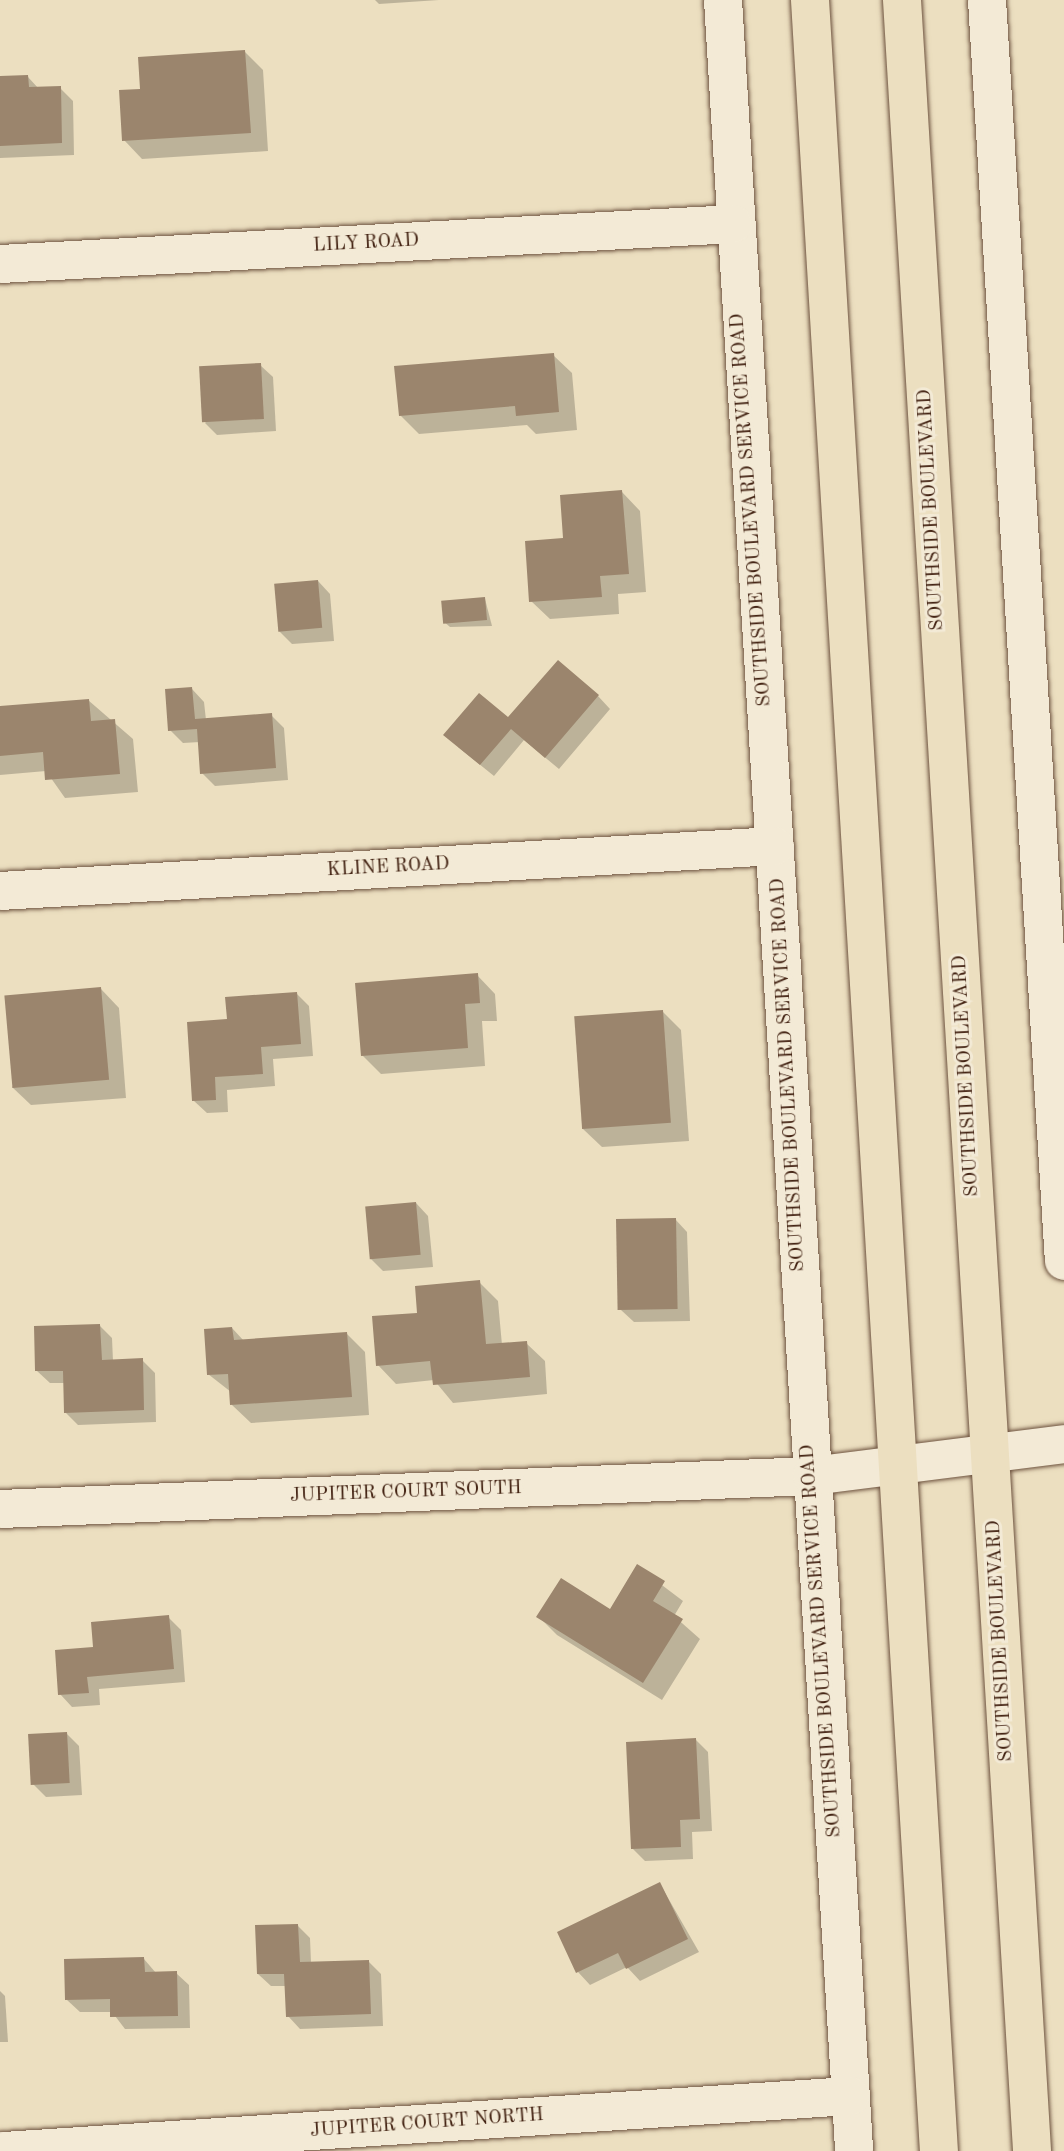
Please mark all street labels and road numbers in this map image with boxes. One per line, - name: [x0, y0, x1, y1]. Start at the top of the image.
- street label: LILY ROAD: [312, 230, 420, 258]
- street label: SOUTHSIDE BOULEVARD SERVICE ROAD: [727, 313, 777, 707]
- street label: SOUTHSIDE BOULEVARD: [914, 389, 950, 631]
- street label: KLINE ROAD: [326, 853, 450, 883]
- street label: SOUTHSIDE BOULEVARD SERVICE ROAD: [767, 878, 811, 1272]
- street label: SOUTHSIDE BOULEVARD: [949, 955, 985, 1197]
- street label: SOUTHSIDE BOULEVARD SERVICE ROAD: [797, 1444, 847, 1838]
- street label: JUPITER COURT SOUTH: [290, 1478, 522, 1508]
- street label: SOUTHSIDE BOULEVARD: [983, 1520, 1019, 1762]
- street label: JUPITER COURT NORTH: [310, 2104, 544, 2144]

